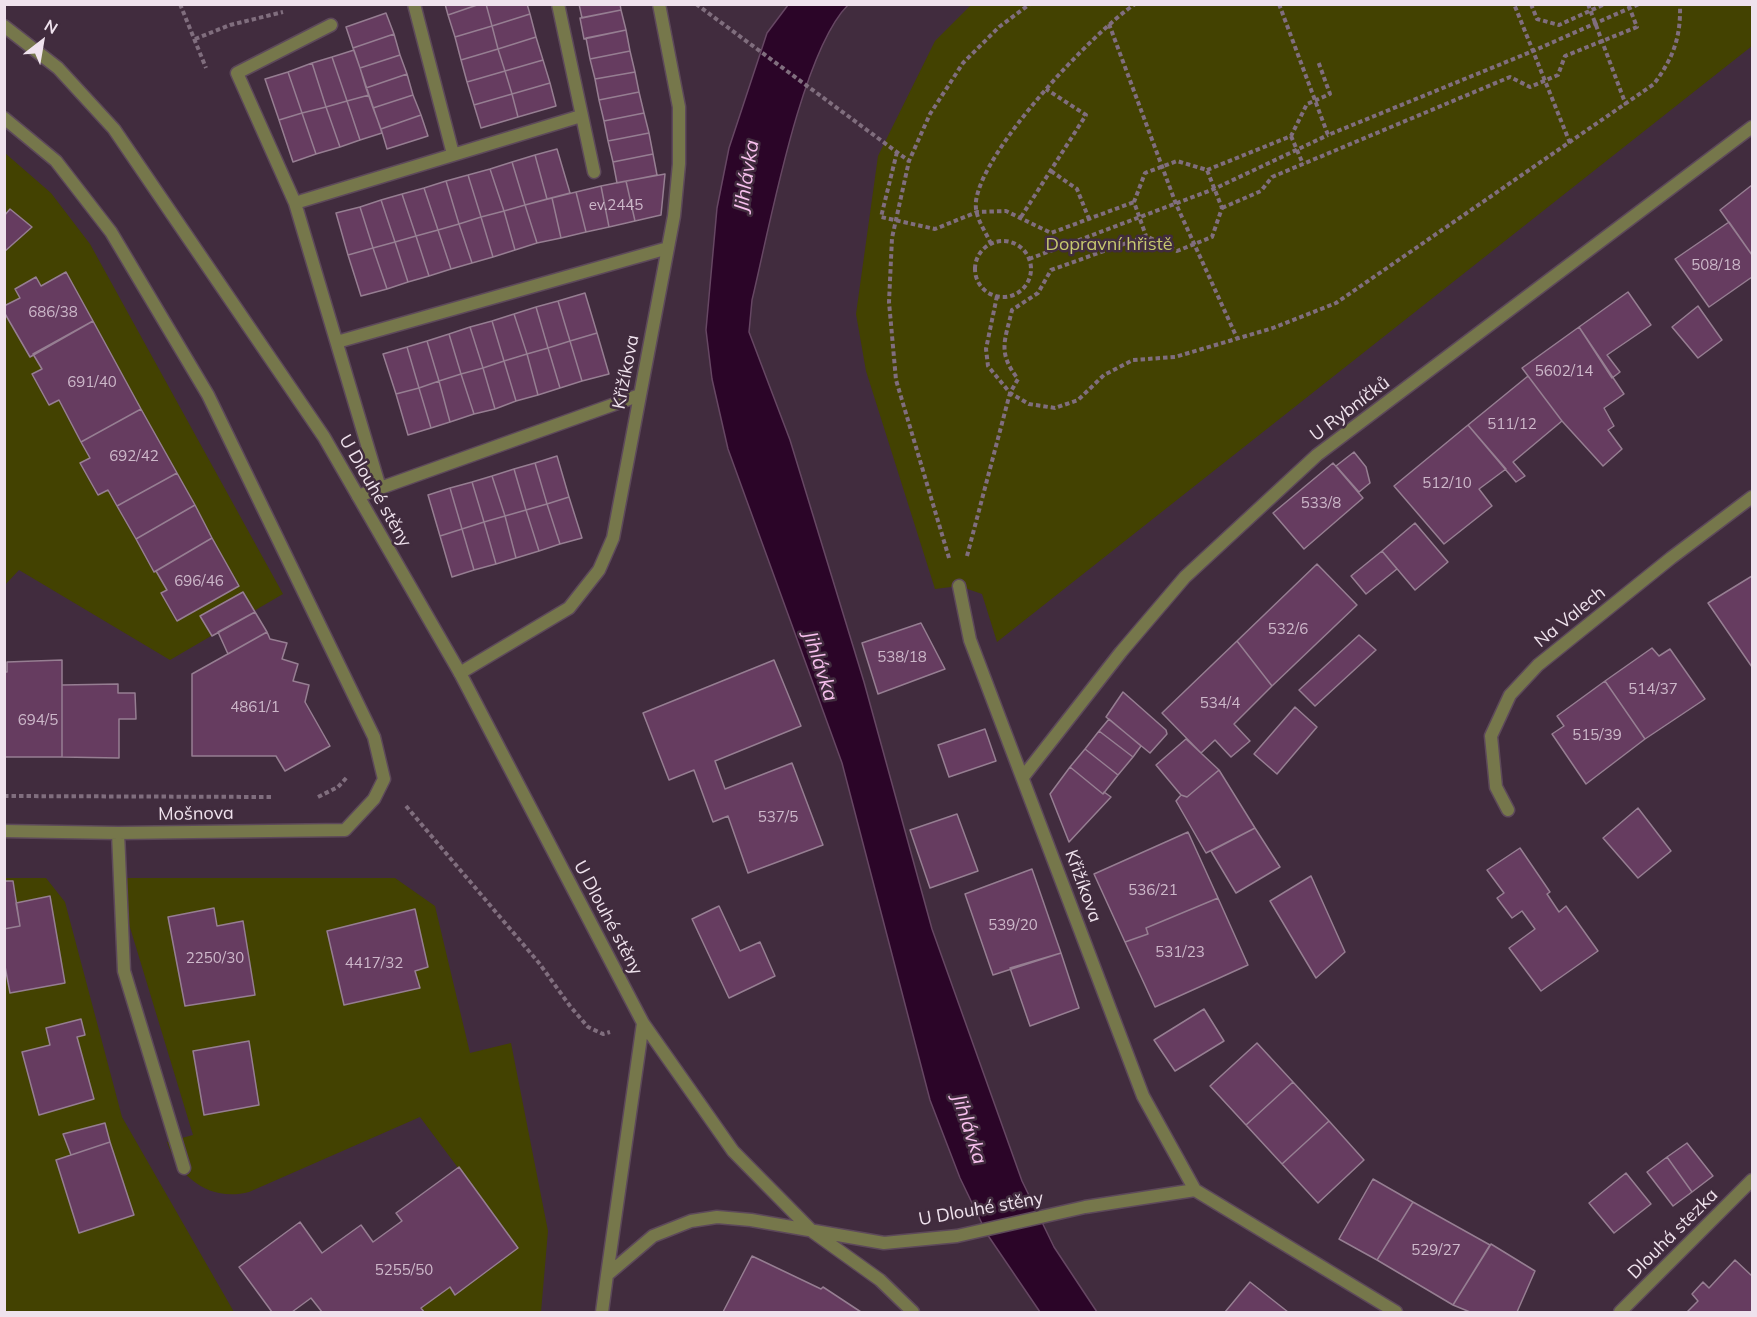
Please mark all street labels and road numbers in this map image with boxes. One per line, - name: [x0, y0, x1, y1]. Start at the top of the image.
- street label: Křižíkova: [608, 333, 644, 411]
- street label: U Rybníčků: [1306, 372, 1394, 446]
- street label: U Dlouhé stěny: [334, 431, 416, 551]
- street label: Na Valech: [1530, 582, 1610, 652]
- street label: Mošnova: [158, 803, 234, 825]
- street label: Křižíkova: [1060, 847, 1106, 925]
- street label: U Dlouhé stěny: [569, 857, 647, 979]
- street label: Dlouhá stezka: [1623, 1184, 1723, 1284]
- street label: U Dlouhé stěny: [917, 1187, 1045, 1231]

